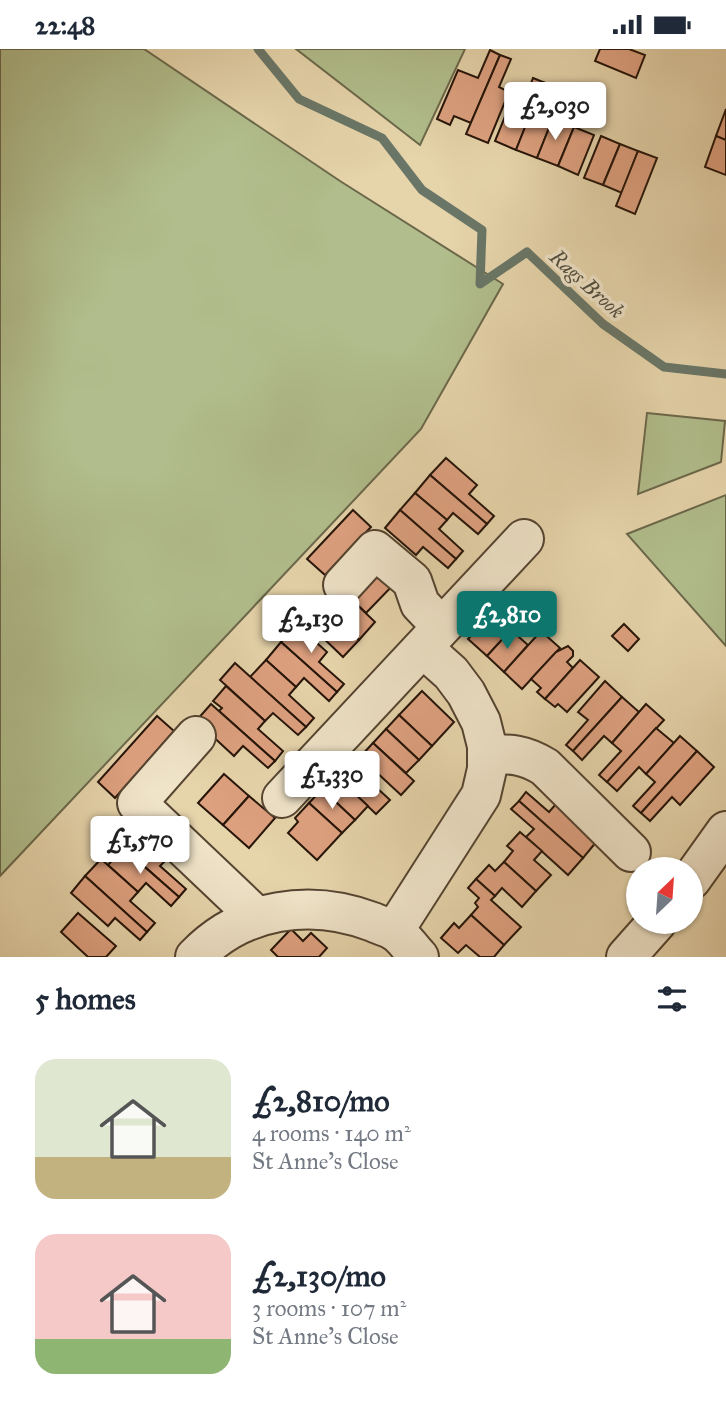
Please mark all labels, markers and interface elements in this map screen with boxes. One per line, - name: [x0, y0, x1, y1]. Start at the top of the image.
- text: 22:48: [35, 9, 95, 41]
- pin: £2,030: [498, 83, 612, 142]
- text: £2,030: [520, 91, 590, 119]
- water label: Rags Brook: [544, 243, 630, 325]
- pin: £2,810: [450, 591, 564, 651]
- pin: £2,130: [254, 595, 368, 655]
- text: £2,810: [473, 600, 541, 628]
- text: £2,130: [278, 604, 344, 632]
- pin: £1,330: [275, 751, 389, 811]
- text: £1,330: [301, 760, 363, 788]
- pin: £1,570: [83, 817, 197, 876]
- text: £1,570: [107, 825, 173, 853]
- north arrow: [626, 857, 704, 935]
- map controls: [626, 857, 703, 934]
- icon: filters: [653, 980, 691, 1018]
- text: 5 homes: [35, 981, 136, 1017]
- text: £2,810/mo: [252, 1083, 390, 1119]
- icon: home: [91, 1087, 175, 1171]
- text: 4 rooms · 140 m²: [252, 1119, 411, 1147]
- text: St Anne's Close: [252, 1147, 399, 1175]
- text: £2,130/mo: [252, 1258, 386, 1294]
- icon: home: [91, 1262, 175, 1346]
- text: 3 rooms · 107 m²: [252, 1294, 406, 1322]
- text: St Anne's Close: [252, 1322, 399, 1350]

